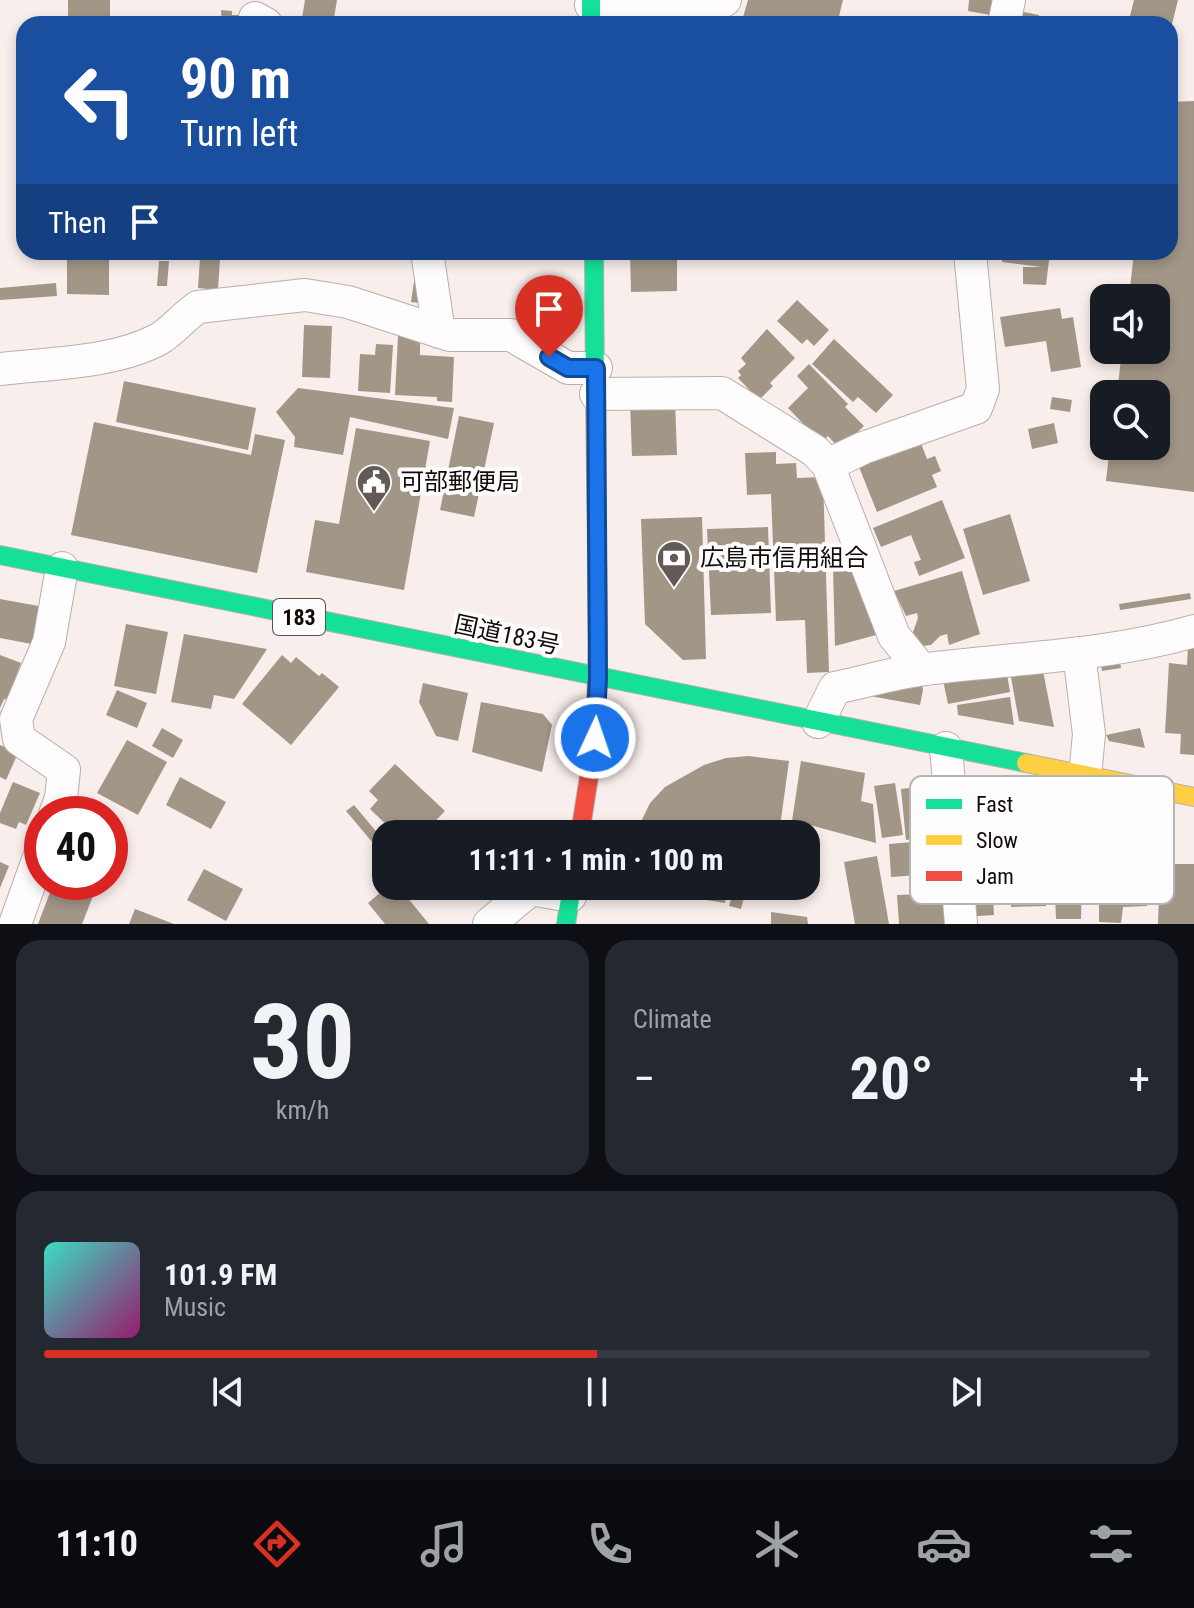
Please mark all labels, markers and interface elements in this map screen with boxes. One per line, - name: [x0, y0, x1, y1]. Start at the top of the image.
- text: 90 m: [180, 46, 291, 112]
- icon: left: [48, 48, 152, 152]
- text: Turn left: [180, 113, 298, 155]
- icon: arrive: [123, 200, 167, 244]
- text: Then: [48, 205, 107, 240]
- pin: [515, 275, 583, 357]
- map controls: [1090, 284, 1170, 460]
- button: sound: [1090, 284, 1170, 364]
- icon: arrive: [527, 287, 571, 331]
- button: search: [1090, 380, 1170, 460]
- public building icon: 可部郵便局: [355, 463, 393, 513]
- place label: 可部郵便局: [400, 468, 520, 496]
- bank icon: 広島市信用組合: [655, 539, 693, 589]
- place label: 広島市信用組合: [700, 544, 868, 572]
- road number: 183: [273, 599, 325, 635]
- street label: 国道183号: [451, 610, 563, 660]
- position arrow: [553, 696, 637, 780]
- legend: [910, 776, 1174, 904]
- text: Fast: [976, 792, 1013, 817]
- speed limit sign: 40: [24, 796, 128, 900]
- text: Slow: [976, 828, 1018, 853]
- text: 11:11 · 1 min · 100 m: [469, 842, 723, 877]
- text: Jam: [976, 864, 1014, 889]
- text: 30: [250, 982, 355, 1103]
- text: Climate: [633, 1004, 712, 1034]
- text: 20°: [850, 1043, 934, 1114]
- text: −: [633, 1053, 655, 1105]
- text: +: [1128, 1053, 1150, 1105]
- text: km/h: [276, 1095, 329, 1125]
- text: 101.9 FM: [164, 1257, 277, 1292]
- text: Music: [164, 1292, 226, 1322]
- icon: previous: [206, 1370, 250, 1414]
- icon: pause: [575, 1370, 619, 1414]
- icon: next: [944, 1370, 988, 1414]
- icon: directions: [249, 1516, 305, 1572]
- icon: music: [416, 1516, 472, 1572]
- icon: phone: [582, 1516, 638, 1572]
- icon: climate: [749, 1516, 805, 1572]
- icon: car: [916, 1516, 972, 1572]
- icon: filters: [1083, 1516, 1139, 1572]
- text: 11:10: [55, 1523, 138, 1565]

